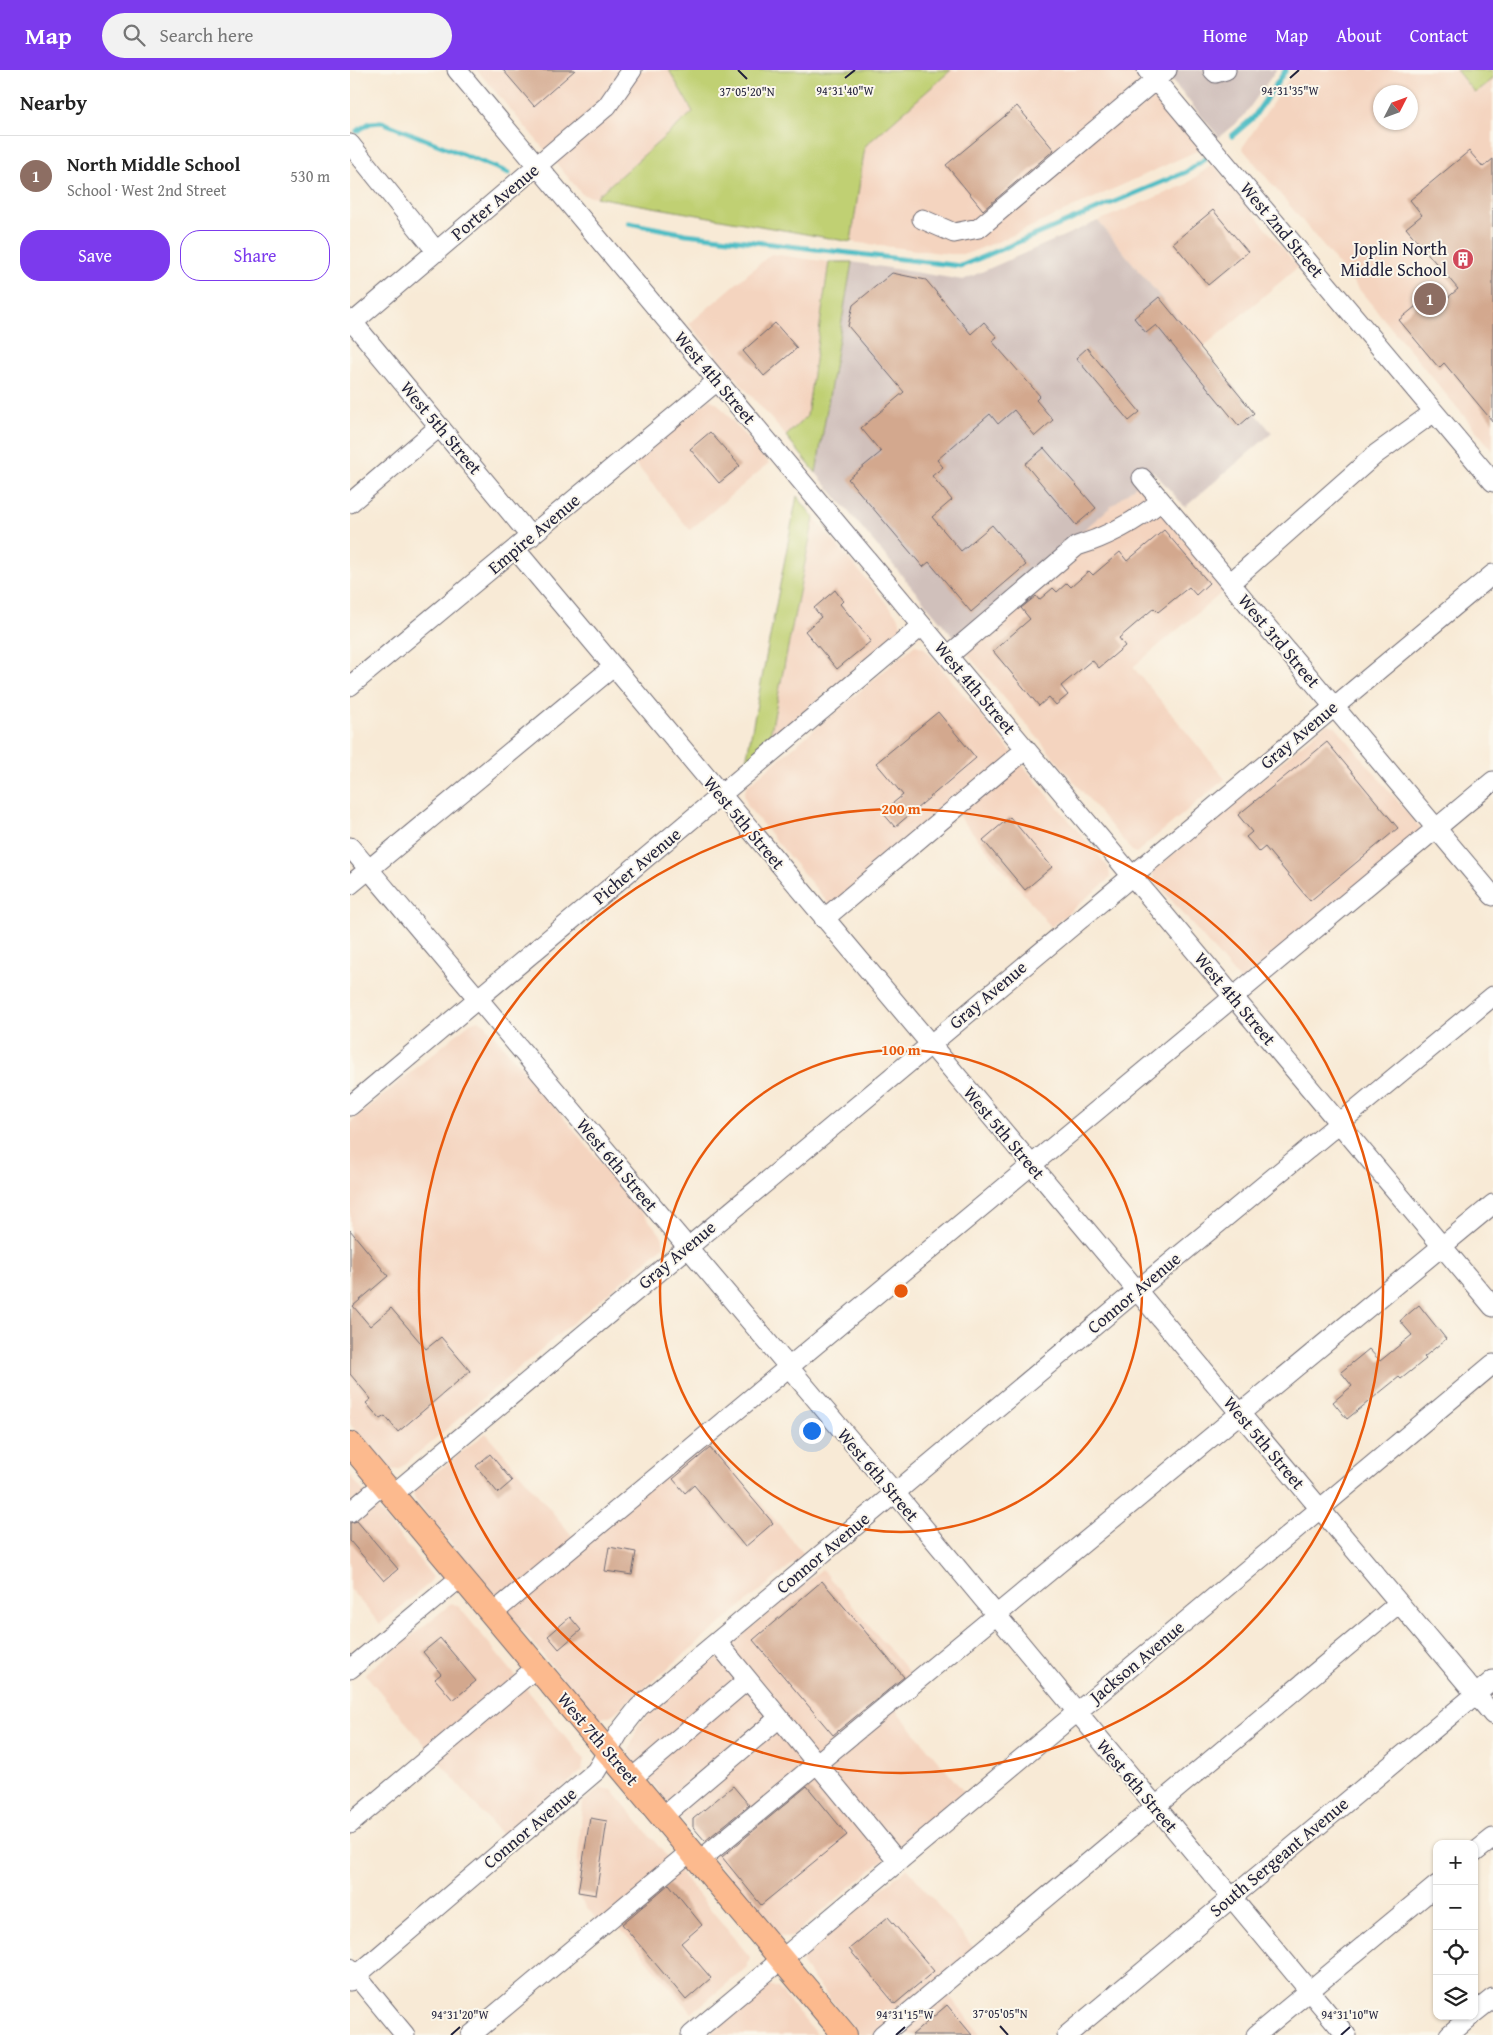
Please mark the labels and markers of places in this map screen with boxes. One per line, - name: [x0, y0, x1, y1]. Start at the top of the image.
- place label: Joplin North Middle School: [1340, 235, 1447, 283]
- building icon: Joplin North Middle School: [1451, 247, 1475, 271]
- pin: 1: [1414, 280, 1446, 318]
- centre of rings: [892, 1282, 910, 1300]

